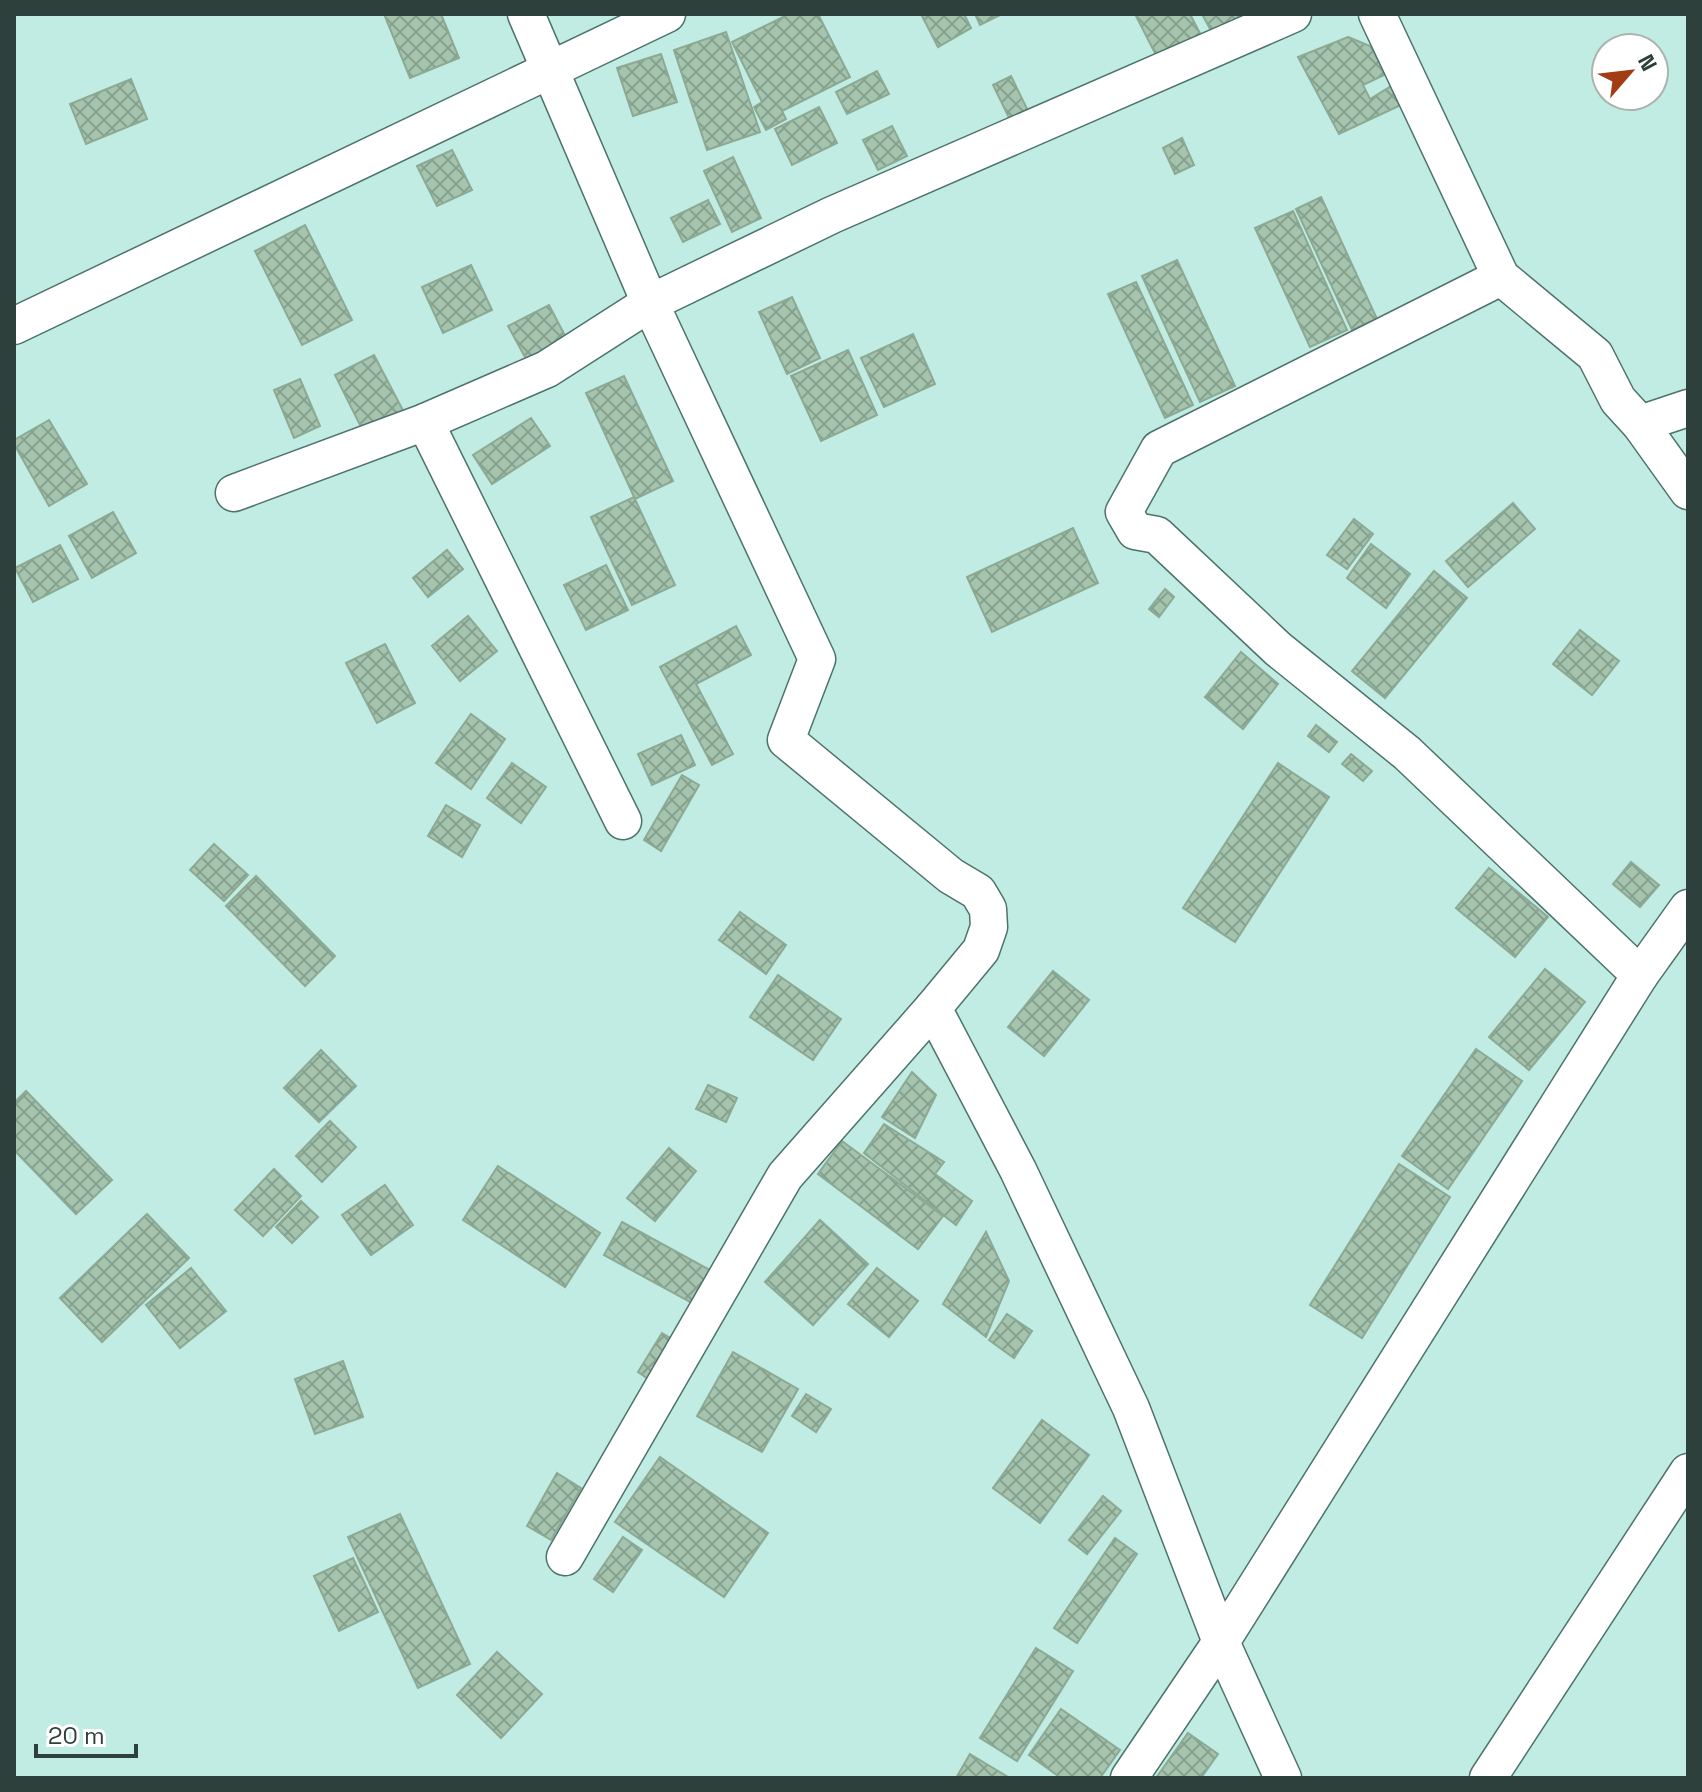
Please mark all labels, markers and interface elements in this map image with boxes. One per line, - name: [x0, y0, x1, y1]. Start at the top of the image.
- north arrow: [1590, 32, 1670, 112]
- text: N: [1632, 50, 1663, 76]
- scale bar: [36, 1708, 136, 1758]
- text: 20 m: [48, 1720, 105, 1751]

